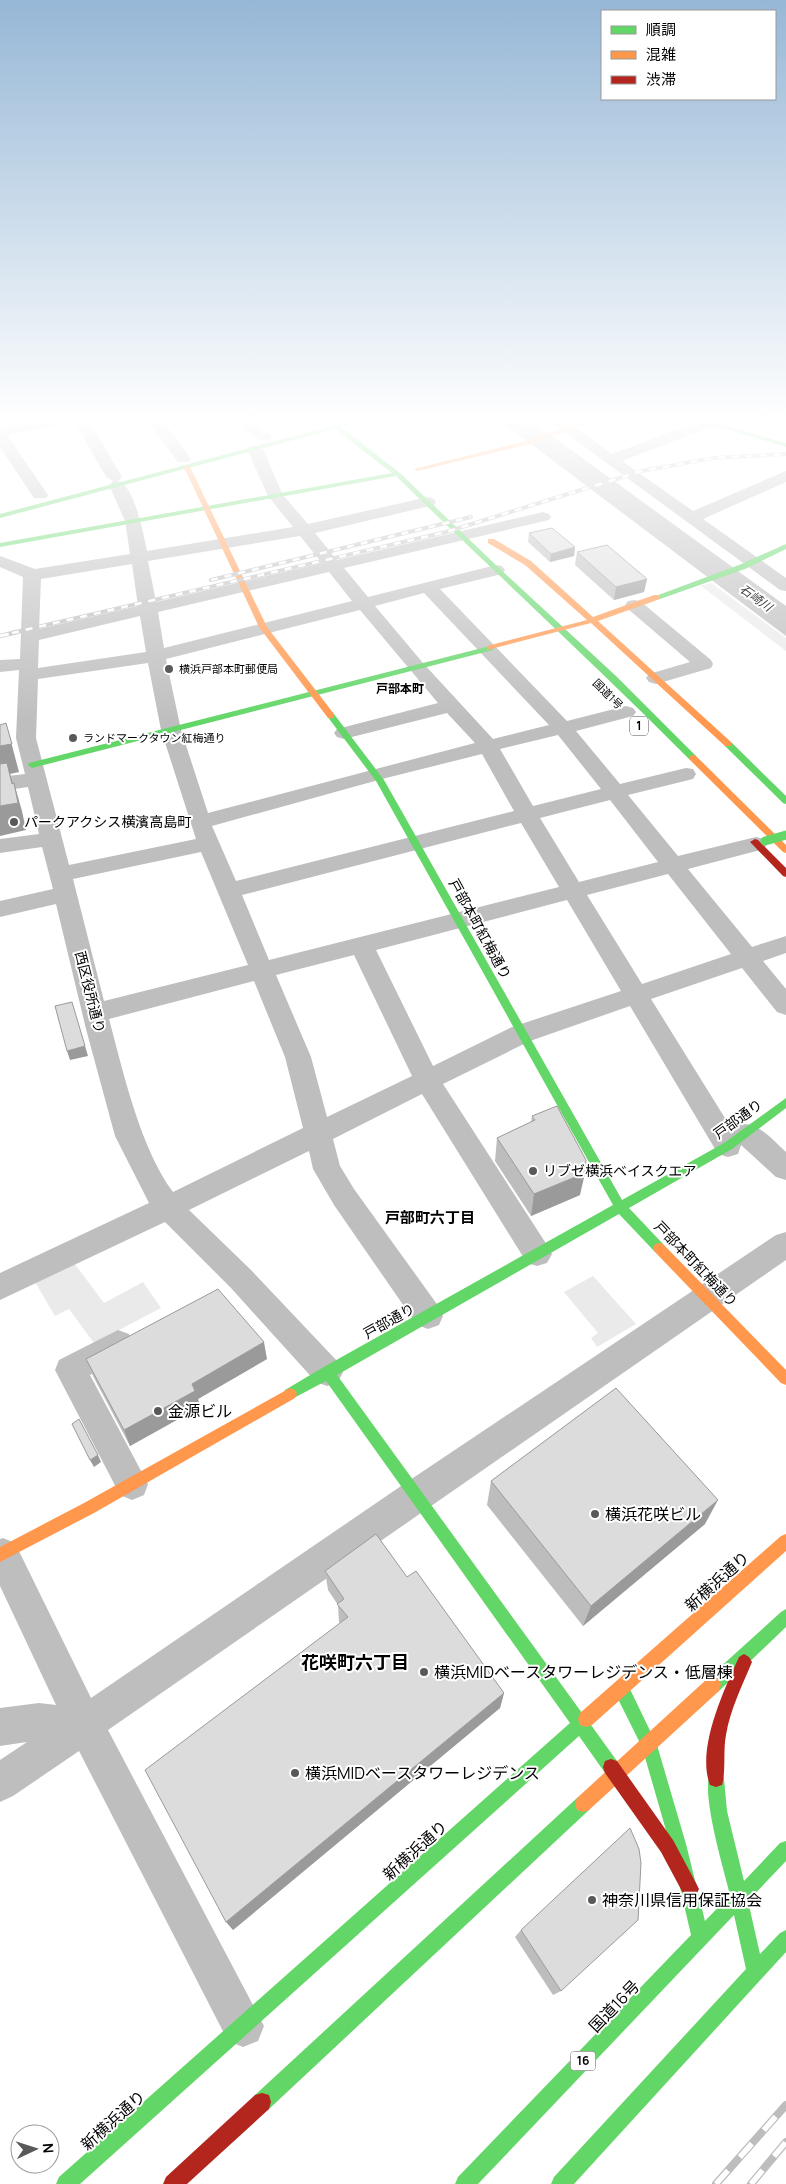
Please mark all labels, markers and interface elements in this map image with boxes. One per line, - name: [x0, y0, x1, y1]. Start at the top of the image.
- legend: [601, 10, 776, 100]
- text: 順調: [646, 19, 676, 40]
- text: 混雑: [646, 44, 676, 65]
- text: 渋滞: [646, 69, 676, 90]
- water label: 石崎川: [737, 580, 777, 616]
- place label: 横浜戸部本町郵便局: [179, 661, 278, 676]
- marker: 横浜戸部本町郵便局: [163, 663, 175, 675]
- street label: 国道1号: [590, 675, 627, 712]
- district label: 戸部本町: [376, 680, 424, 697]
- road number: 1: [630, 716, 648, 736]
- place label: ランドマークタウン紅梅通り: [83, 730, 226, 745]
- marker: ランドマークタウン紅梅通り: [67, 732, 79, 744]
- place label: パークアクシス横濱高島町: [24, 812, 191, 831]
- marker: パークアクシス横濱高島町: [8, 816, 20, 828]
- street label: 戸部本町紅梅通り: [445, 875, 516, 982]
- street label: 西区役所通り: [71, 949, 110, 1035]
- street label: 戸部通り: [709, 1094, 766, 1143]
- place label: リブゼ横浜ベイスクエア: [543, 1161, 697, 1180]
- marker: リブゼ横浜ベイスクエア: [527, 1165, 539, 1177]
- district label: 戸部町六丁目: [385, 1207, 475, 1228]
- street label: 戸部本町紅梅通り: [651, 1217, 742, 1311]
- street label: 戸部通り: [360, 1299, 418, 1342]
- place label: 金源ビル: [168, 1400, 232, 1422]
- marker: 金源ビル: [152, 1405, 164, 1417]
- place label: 横浜花咲ビル: [605, 1503, 701, 1525]
- marker: 横浜花咲ビル: [589, 1508, 601, 1520]
- street label: 新横浜通り: [680, 1546, 754, 1616]
- district label: 花咲町六丁目: [301, 1650, 409, 1674]
- place label: 横浜MIDベースタワーレジデンス・低層棟: [434, 1661, 733, 1683]
- marker: 横浜MIDベースタワーレジデンス・低層棟: [418, 1666, 430, 1678]
- place label: 横浜MIDベースタワーレジデンス: [305, 1762, 540, 1784]
- marker: 横浜MIDベースタワーレジデンス: [289, 1767, 301, 1779]
- street label: 新横浜通り: [378, 1815, 452, 1885]
- place label: 神奈川県信用保証協会: [602, 1889, 762, 1911]
- marker: 神奈川県信用保証協会: [586, 1894, 598, 1906]
- street label: 国道16号: [584, 1975, 644, 2037]
- road number: 16: [570, 2052, 596, 2070]
- street label: 新横浜通り: [76, 2085, 150, 2155]
- north arrow: [10, 2124, 60, 2174]
- text: N: [39, 2142, 58, 2154]

